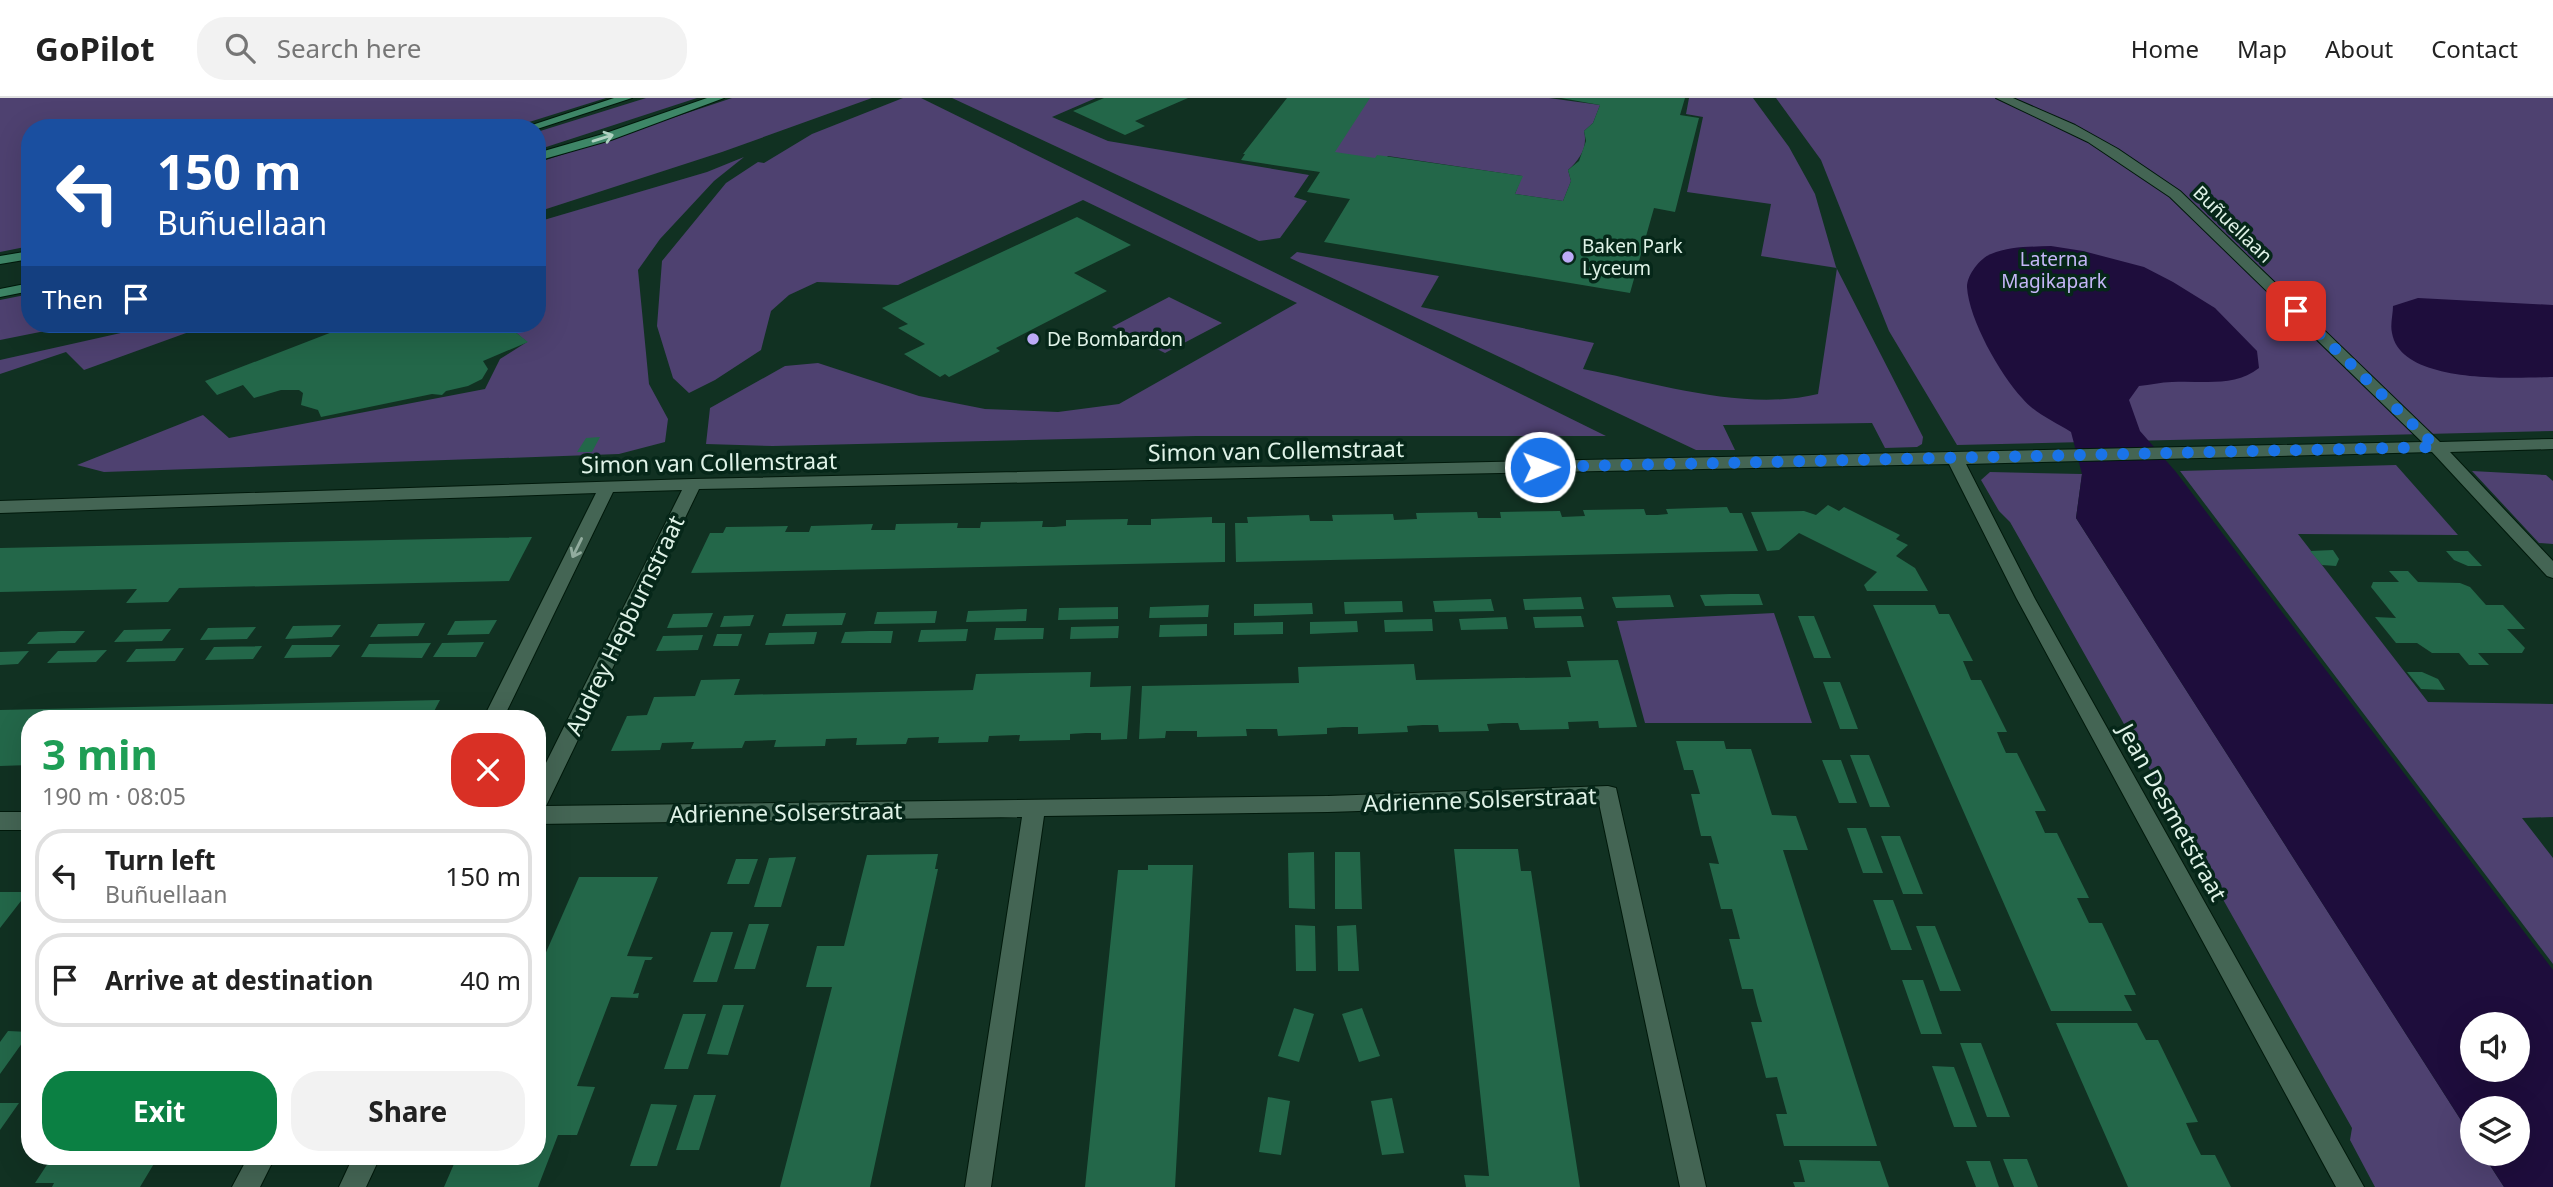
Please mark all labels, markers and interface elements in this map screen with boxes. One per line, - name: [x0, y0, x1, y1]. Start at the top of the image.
- search box: [197, 17, 687, 80]
- text: GoPilot: [35, 26, 155, 71]
- icon: search: [221, 29, 259, 67]
- text: Search here: [277, 30, 421, 66]
- text: Home: [2131, 32, 2199, 65]
- text: Map: [2237, 32, 2287, 65]
- text: About: [2325, 32, 2393, 65]
- text: Contact: [2431, 32, 2518, 65]
- one-way arrow: [591, 130, 613, 143]
- text: 150 m: [157, 138, 302, 204]
- icon: left: [42, 147, 133, 238]
- street label: Buñuellaan: [2188, 180, 2278, 268]
- text: Buñuellaan: [157, 201, 327, 244]
- place label: Baken Park Lyceum: [1582, 233, 1683, 281]
- park label: Laterna Magikapark: [2001, 246, 2107, 294]
- marker: Baken Park Lyceum: [1560, 249, 1576, 265]
- icon: arrive: [117, 280, 155, 318]
- text: Then: [42, 281, 103, 317]
- pin: [2266, 281, 2326, 341]
- icon: arrive: [2277, 292, 2315, 330]
- place label: De Bombardon: [1047, 326, 1183, 352]
- marker: De Bombardon: [1025, 331, 1041, 347]
- position arrow: [1503, 430, 1577, 504]
- street label: Simon van Collemstraat: [1148, 432, 1404, 468]
- street label: Simon van Collemstraat: [581, 444, 837, 480]
- street label: Audrey Hepburnstraat: [557, 510, 691, 740]
- one-way arrow: [570, 537, 584, 558]
- street label: Jean Desmetstraat: [2110, 716, 2235, 907]
- text: 3 min: [42, 725, 158, 782]
- button: close: [451, 733, 525, 807]
- street label: Adrienne Solserstraat: [1363, 779, 1597, 819]
- text: 190 m · 08:05: [42, 780, 186, 812]
- street label: Adrienne Solserstraat: [669, 794, 903, 830]
- text: Turn left: [105, 842, 216, 878]
- icon: left: [46, 857, 84, 895]
- text: 150 m: [445, 858, 521, 894]
- text: Buñuellaan: [105, 878, 227, 910]
- icon: arrive: [46, 961, 84, 999]
- text: Arrive at destination: [105, 962, 374, 998]
- text: 40 m: [460, 962, 521, 998]
- map controls: [2460, 1012, 2530, 1166]
- button: sound: [2460, 1012, 2530, 1082]
- button: Exit: [42, 1071, 277, 1151]
- button: Share: [291, 1071, 525, 1151]
- button: layers: [2460, 1096, 2530, 1166]

